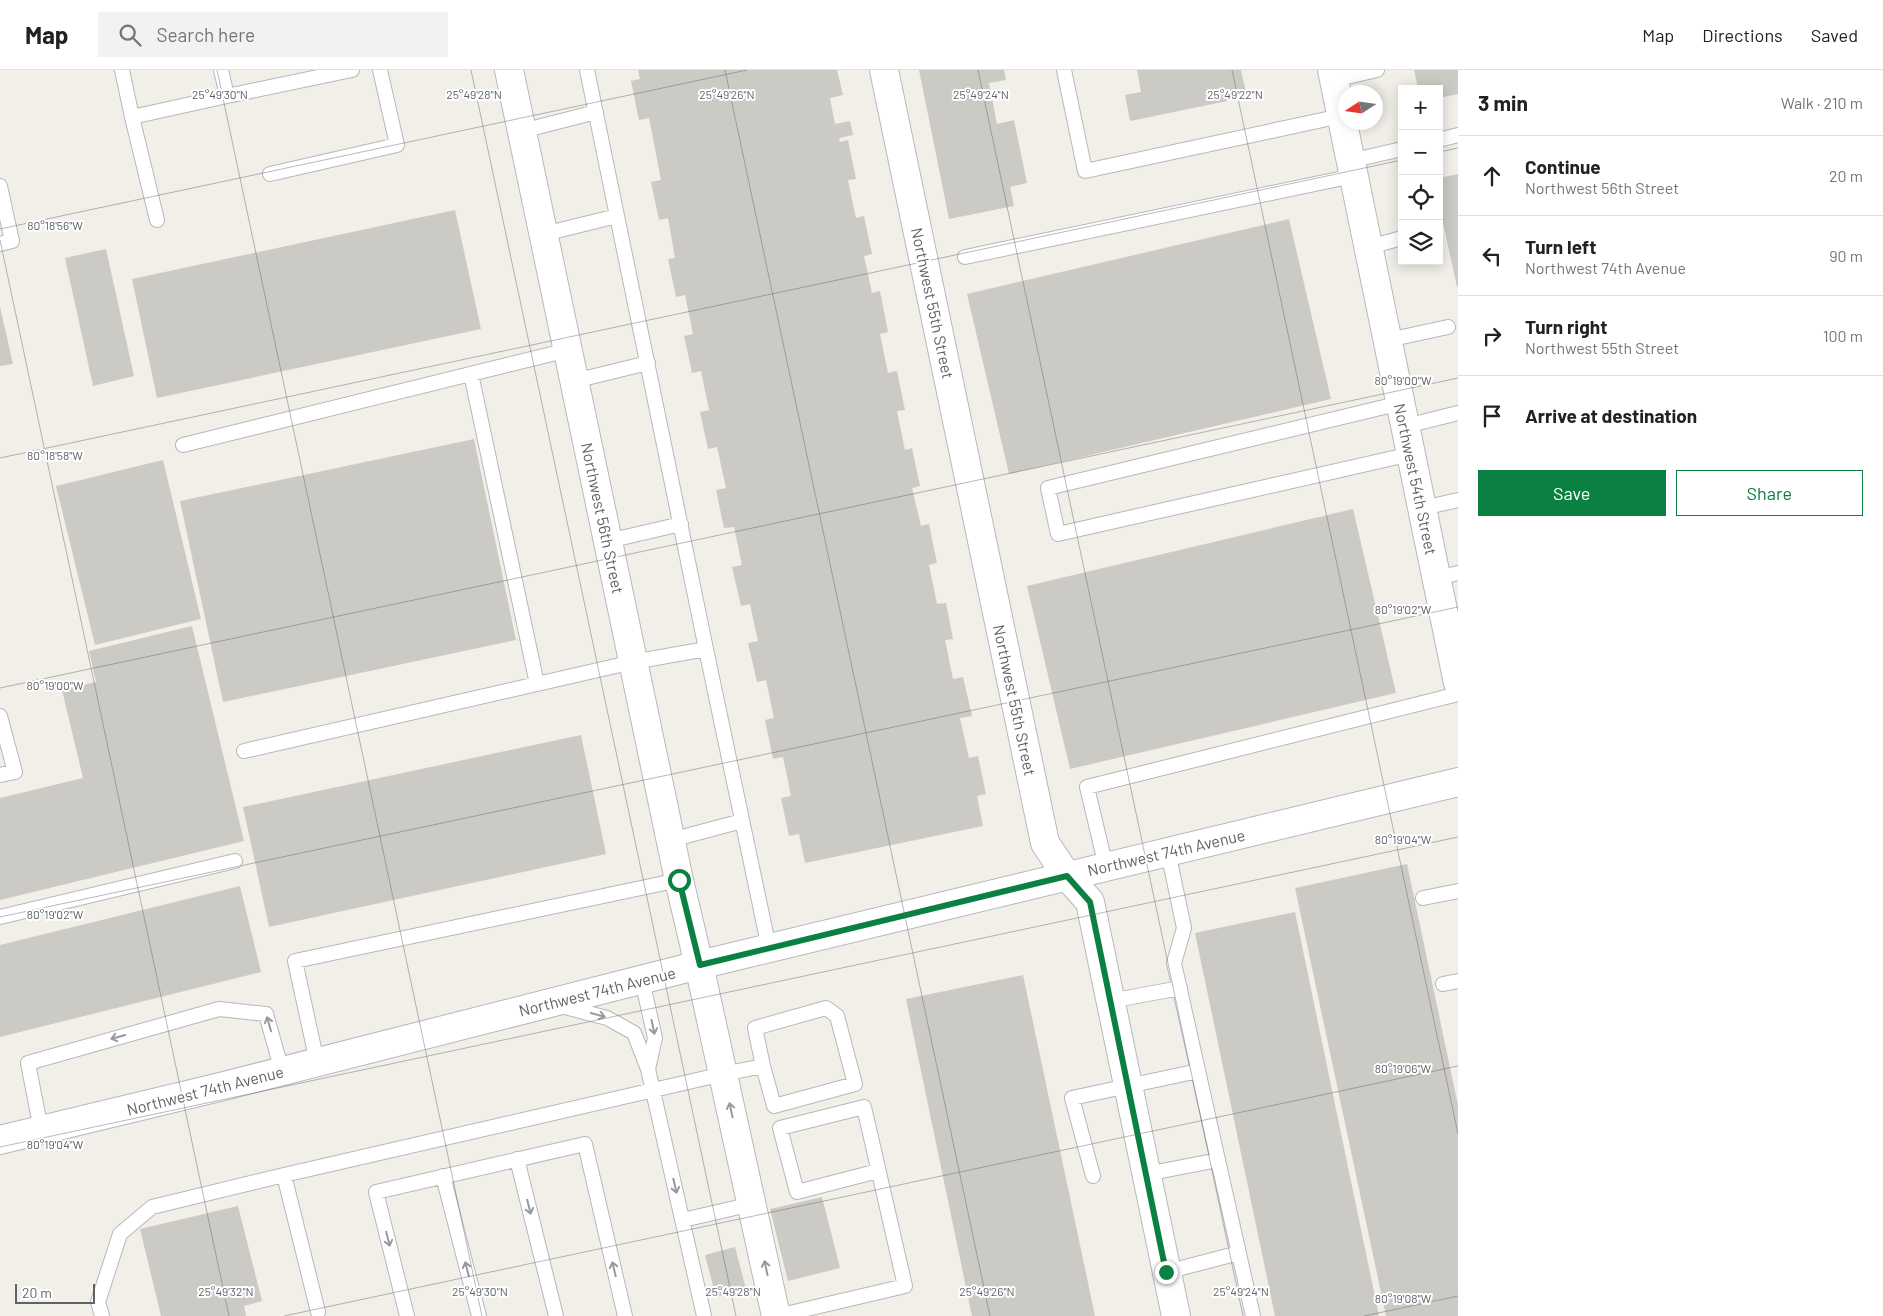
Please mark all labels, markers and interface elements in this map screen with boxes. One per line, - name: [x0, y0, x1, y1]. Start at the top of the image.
- search box: [98, 12, 448, 57]
- text: Map: [25, 20, 68, 49]
- icon: search: [116, 21, 144, 49]
- text: Search here: [156, 23, 255, 46]
- text: Map: [1642, 24, 1674, 46]
- text: Directions: [1702, 24, 1783, 46]
- text: Saved: [1811, 24, 1858, 46]
- north arrow: [1338, 85, 1383, 130]
- map controls: [1398, 85, 1443, 265]
- button: +: [1398, 85, 1443, 130]
- text: 25°49'30"N: [192, 87, 248, 101]
- text: 25°49'28"N: [446, 87, 502, 101]
- text: 25°49'26"N: [699, 87, 755, 101]
- text: 25°49'24"N: [953, 87, 1009, 101]
- text: 25°49'22"N: [1207, 87, 1263, 101]
- text: 3 min: [1478, 90, 1528, 115]
- text: Walk · 210 m: [1781, 93, 1863, 112]
- button: −: [1398, 130, 1443, 175]
- text: Continue: [1525, 155, 1601, 178]
- icon: ahead: [1478, 162, 1506, 190]
- text: 20 m: [1829, 166, 1863, 185]
- button: locate: [1398, 175, 1443, 220]
- text: Northwest 56th Street: [1525, 178, 1679, 197]
- text: 80°18'56"W: [27, 218, 83, 232]
- button: layers: [1398, 220, 1443, 265]
- street label: Northwest 55th Street: [908, 226, 958, 380]
- text: Turn left: [1525, 235, 1596, 258]
- icon: left: [1478, 242, 1506, 270]
- text: 90 m: [1829, 246, 1863, 265]
- text: Northwest 74th Avenue: [1525, 258, 1686, 277]
- text: Turn right: [1525, 315, 1607, 338]
- icon: right: [1478, 322, 1506, 350]
- text: 100 m: [1823, 326, 1863, 345]
- text: Northwest 55th Street: [1525, 338, 1679, 357]
- text: 80°19'00"W: [1375, 373, 1432, 387]
- street label: Northwest 54th Street: [1391, 401, 1441, 557]
- icon: arrive: [1478, 402, 1506, 430]
- text: Arrive at destination: [1525, 404, 1697, 427]
- street label: Northwest 56th Street: [578, 441, 628, 595]
- text: 80°18'58"W: [27, 448, 83, 462]
- button: Save: [1478, 470, 1666, 516]
- button: Share: [1676, 470, 1863, 516]
- text: 80°19'02"W: [1375, 602, 1432, 616]
- street label: Northwest 55th Street: [990, 623, 1040, 777]
- text: 80°19'00"W: [27, 678, 84, 692]
- street label: Northwest 74th Avenue: [1085, 825, 1247, 879]
- text: 80°19'04"W: [1375, 832, 1432, 846]
- route start: [668, 869, 691, 892]
- text: 80°19'02"W: [27, 907, 84, 921]
- street label: Northwest 74th Avenue: [517, 962, 677, 1020]
- one-way arrow: [589, 1011, 605, 1021]
- one-way arrow: [263, 1017, 273, 1033]
- one-way arrow: [649, 1019, 658, 1035]
- one-way arrow: [111, 1033, 127, 1043]
- street label: Northwest 74th Avenue: [125, 1061, 285, 1119]
- text: 80°19'06"W: [1375, 1061, 1432, 1075]
- one-way arrow: [726, 1102, 735, 1118]
- text: 80°19'04"W: [27, 1137, 84, 1151]
- one-way arrow: [671, 1177, 680, 1193]
- one-way arrow: [525, 1198, 534, 1214]
- one-way arrow: [384, 1231, 393, 1247]
- one-way arrow: [461, 1261, 471, 1277]
- one-way arrow: [609, 1261, 618, 1277]
- one-way arrow: [761, 1261, 770, 1277]
- route end: [1155, 1261, 1178, 1284]
- scale bar: [15, 1281, 95, 1304]
- text: 20 m: [22, 1284, 52, 1301]
- text: 25°49'32"N: [198, 1284, 254, 1298]
- text: 25°49'30"N: [452, 1284, 508, 1298]
- text: 25°49'28"N: [705, 1284, 761, 1298]
- text: 25°49'26"N: [959, 1284, 1015, 1298]
- text: 25°49'24"N: [1213, 1284, 1269, 1298]
- text: 80°19'08"W: [1375, 1291, 1432, 1305]

